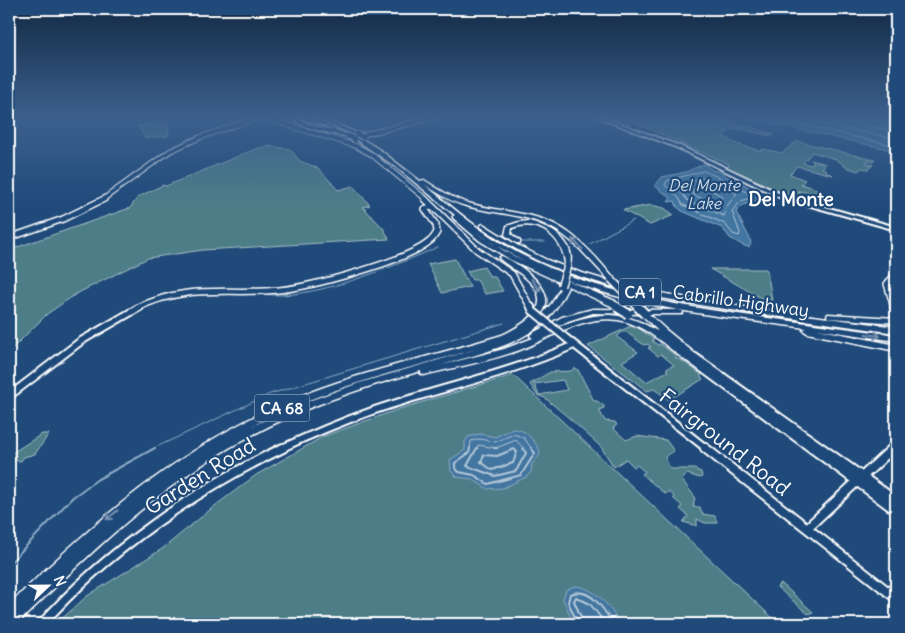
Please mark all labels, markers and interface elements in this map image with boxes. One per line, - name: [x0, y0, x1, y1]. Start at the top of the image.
- water label: Del Monte Lake: [668, 175, 741, 213]
- district label: Del Monte: [748, 187, 834, 211]
- one-way arrow: [570, 238, 583, 250]
- one-way arrow: [531, 278, 541, 292]
- road number: CA 1: [619, 278, 661, 306]
- street label: Cabrillo Highway: [671, 280, 811, 322]
- one-way arrow: [865, 330, 881, 340]
- street label: Fairground Road: [654, 382, 796, 502]
- road number: CA 68: [254, 394, 310, 422]
- street label: Garden Road: [140, 431, 260, 521]
- one-way arrow: [106, 510, 119, 521]
- north arrow: [22, 560, 72, 610]
- text: N: [50, 573, 70, 589]

